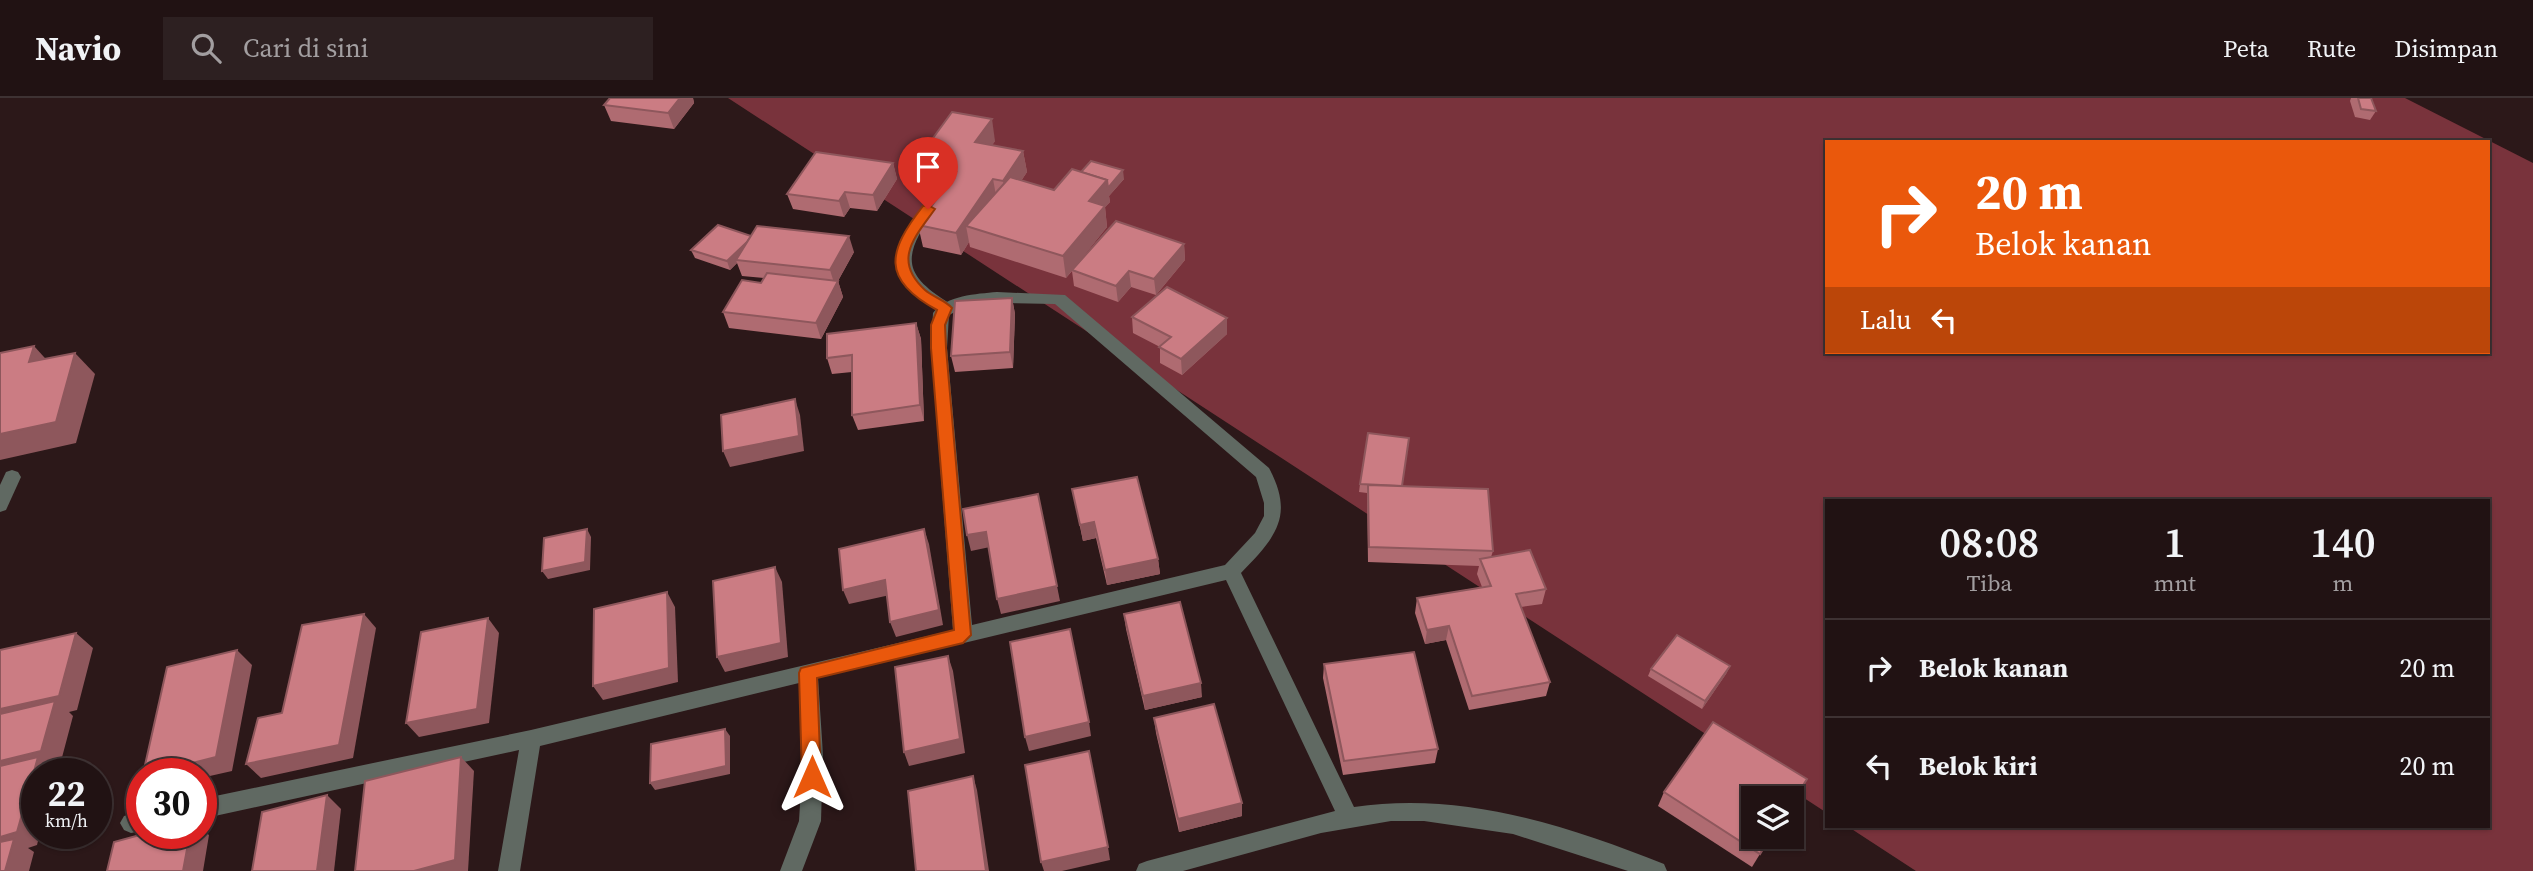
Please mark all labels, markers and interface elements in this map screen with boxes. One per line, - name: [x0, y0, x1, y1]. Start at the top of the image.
- search box: [163, 17, 653, 80]
- text: Navio: [35, 26, 121, 71]
- icon: search: [187, 29, 225, 67]
- text: Cari di sini: [243, 30, 368, 66]
- text: Peta: [2223, 32, 2269, 65]
- text: Rute: [2307, 32, 2356, 65]
- text: Disimpan: [2394, 32, 2498, 65]
- pin: [898, 137, 958, 209]
- icon: arrive: [909, 148, 947, 186]
- text: 20 m: [1975, 158, 2083, 225]
- icon: right: [1860, 168, 1951, 259]
- text: Belok kanan: [1975, 222, 2151, 266]
- icon: left: [1925, 301, 1963, 339]
- text: Lalu: [1860, 302, 1911, 338]
- text: 08:08: [1939, 513, 2039, 571]
- text: 1: [2164, 513, 2186, 571]
- text: 140: [2310, 513, 2376, 571]
- text: Tiba: [1966, 567, 2012, 599]
- text: mnt: [2154, 567, 2196, 599]
- text: m: [2332, 567, 2353, 599]
- icon: right: [1860, 649, 1898, 687]
- text: Belok kanan: [1919, 650, 2068, 686]
- text: 20 m: [2400, 650, 2455, 686]
- position arrow: [775, 740, 849, 814]
- icon: left: [1860, 747, 1898, 785]
- text: Belok kiri: [1919, 748, 2037, 784]
- text: 20 m: [2400, 748, 2455, 784]
- speed limit sign: 30: [126, 758, 217, 849]
- text: 22: [48, 770, 85, 818]
- map controls: [1741, 786, 1804, 849]
- button: layers: [1741, 786, 1804, 849]
- text: km/h: [45, 808, 88, 833]

